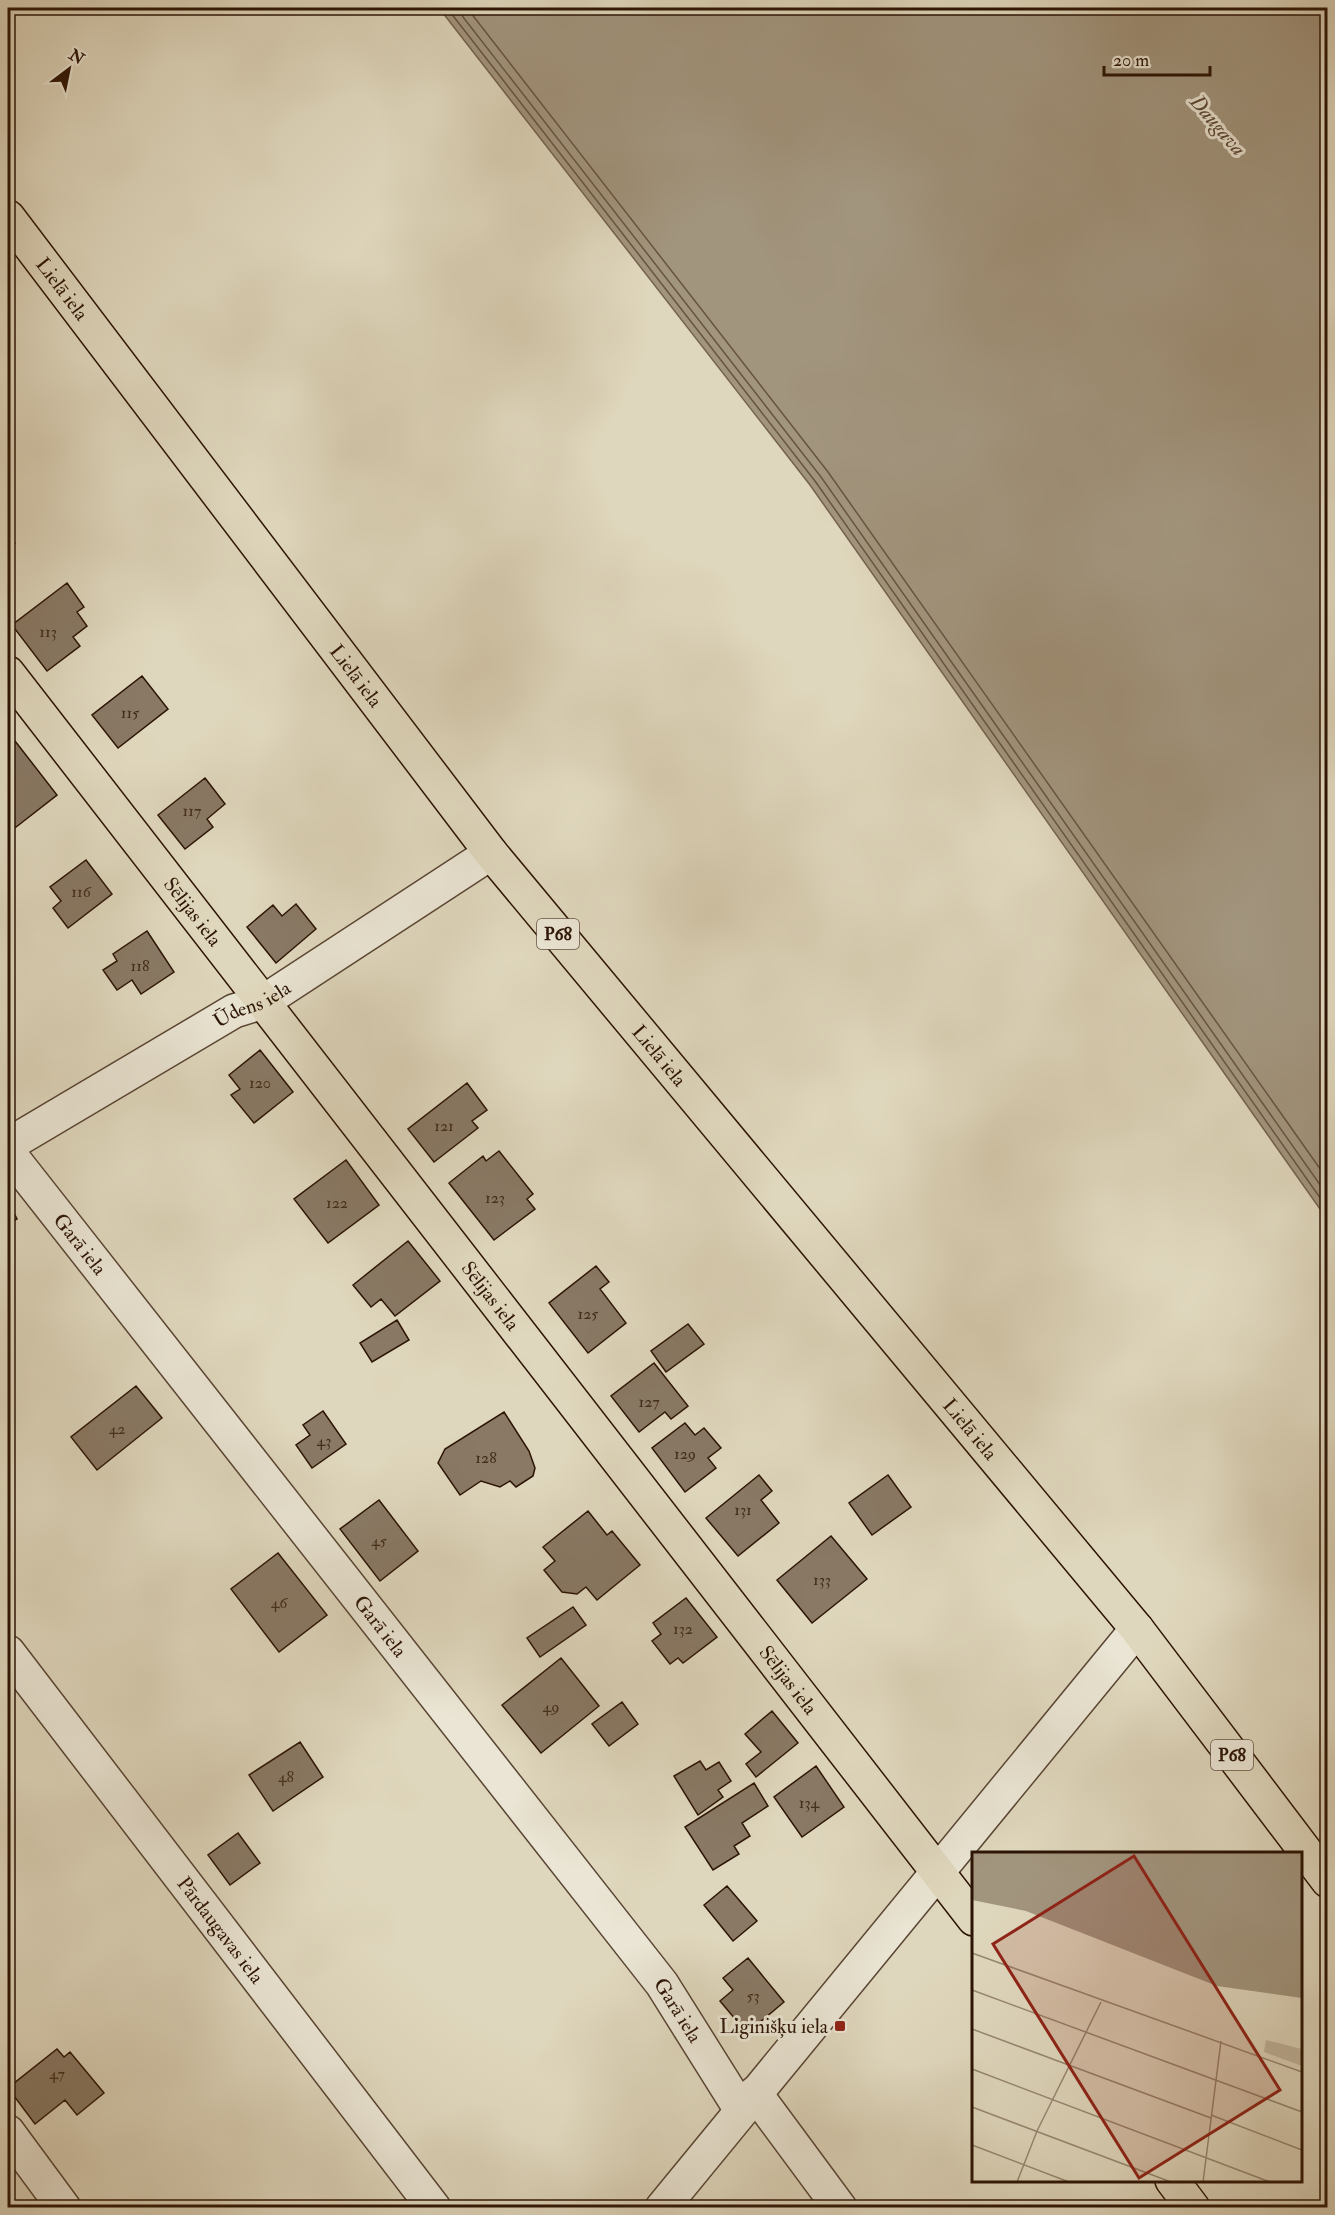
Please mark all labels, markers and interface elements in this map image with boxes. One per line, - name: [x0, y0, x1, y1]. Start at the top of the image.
- north arrow: [39, 39, 99, 99]
- scale bar: [1104, 39, 1210, 77]
- text: N: [64, 44, 88, 70]
- text: 20 m: [1113, 49, 1149, 72]
- water label: Daugava: [1183, 88, 1252, 162]
- street label: Lielā iela: [30, 252, 94, 326]
- house number: 113: [39, 622, 57, 642]
- street label: Lielā iela: [324, 640, 388, 713]
- house number: 115: [121, 703, 139, 723]
- house number: 117: [183, 801, 202, 821]
- street label: Sēlijas iela: [158, 872, 228, 952]
- house number: 116: [71, 882, 92, 902]
- road number: P68: [537, 919, 579, 949]
- house number: 118: [131, 956, 150, 976]
- street label: Ūdens iela: [209, 975, 296, 1033]
- street label: Lielā iela: [626, 1020, 692, 1092]
- house number: 120: [249, 1073, 271, 1093]
- house number: 121: [434, 1116, 454, 1136]
- house number: 123: [485, 1188, 505, 1208]
- house number: 122: [326, 1193, 348, 1213]
- street label: Garā iela: [48, 1208, 112, 1281]
- street label: Sēlijas iela: [456, 1256, 526, 1336]
- house number: 125: [578, 1304, 598, 1324]
- house number: 127: [638, 1392, 660, 1412]
- street label: Lielā iela: [937, 1393, 1003, 1466]
- house number: 42: [109, 1419, 125, 1439]
- house number: 43: [317, 1431, 331, 1451]
- house number: 129: [674, 1444, 696, 1464]
- house number: 128: [475, 1448, 497, 1468]
- house number: 131: [734, 1500, 752, 1520]
- house number: 45: [371, 1531, 387, 1551]
- house number: 133: [813, 1570, 831, 1590]
- street label: Garā iela: [348, 1590, 413, 1663]
- house number: 46: [271, 1593, 288, 1613]
- house number: 132: [673, 1619, 693, 1639]
- street label: Sēlijas iela: [754, 1641, 823, 1720]
- house number: 49: [543, 1697, 559, 1717]
- road number: P68: [1211, 1740, 1253, 1770]
- house number: 48: [278, 1767, 295, 1787]
- house number: 134: [799, 1793, 821, 1813]
- inset map: [972, 1852, 1302, 2182]
- street label: Pārdaugavas iela: [172, 1872, 270, 1989]
- street label: Garā iela: [648, 1973, 708, 2048]
- house number: 53: [746, 1986, 760, 2006]
- place label: Liginišķu iela: [720, 2014, 829, 2039]
- marker: Liginišķu iela: [833, 2019, 847, 2033]
- house number: 47: [49, 2064, 65, 2084]

